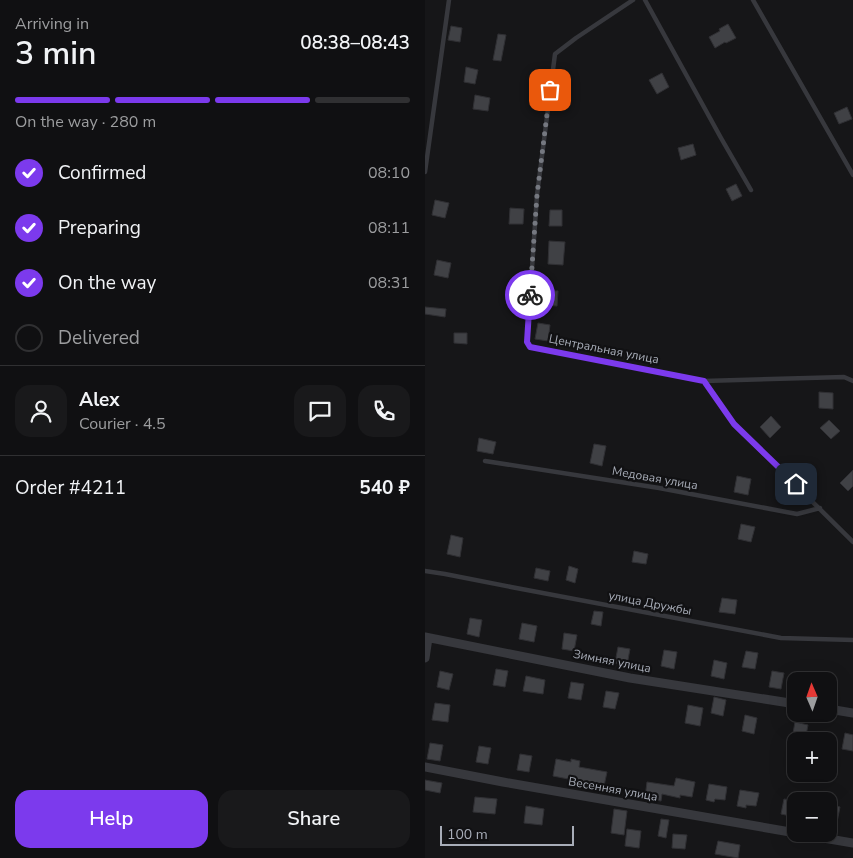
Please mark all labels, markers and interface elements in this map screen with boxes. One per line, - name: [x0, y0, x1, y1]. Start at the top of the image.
- text: Arriving in: [15, 13, 89, 35]
- text: 08:38–08:43: [300, 30, 410, 56]
- text: 3 min: [15, 32, 97, 75]
- pin: [529, 69, 571, 111]
- icon: bag: [536, 76, 564, 104]
- text: On the way · 280 m: [15, 111, 156, 133]
- icon: check: [15, 159, 43, 187]
- text: Confirmed: [58, 160, 146, 186]
- text: 08:10: [368, 162, 410, 184]
- icon: check: [15, 214, 43, 242]
- text: Preparing: [58, 215, 141, 241]
- text: 08:11: [368, 217, 410, 239]
- icon: check: [15, 269, 43, 297]
- text: On the way: [58, 270, 156, 296]
- courier: [505, 270, 555, 320]
- text: 08:31: [368, 272, 410, 294]
- icon: bike: [516, 281, 544, 309]
- text: Delivered: [58, 325, 140, 351]
- street label: Центральная улица: [548, 330, 660, 368]
- button: person: [15, 385, 67, 437]
- button: chat: [294, 385, 346, 437]
- button: phone: [358, 385, 410, 437]
- text: Alex: [79, 387, 120, 413]
- text: Courier · 4.5: [79, 413, 165, 435]
- street label: Медовая улица: [611, 463, 699, 493]
- pin: [775, 463, 817, 505]
- icon: home: [782, 470, 810, 498]
- text: Order #4211: [15, 475, 126, 501]
- text: 540 ₽: [359, 475, 410, 501]
- street label: улица Дружбы: [607, 587, 693, 619]
- street label: Зимняя улица: [572, 646, 652, 676]
- north arrow: [787, 672, 837, 722]
- map controls: [787, 672, 837, 842]
- button: +: [787, 732, 837, 782]
- street label: Весенняя улица: [567, 773, 659, 805]
- button: Help: [15, 790, 208, 848]
- button: Share: [218, 790, 410, 848]
- button: −: [787, 792, 837, 842]
- scale bar: [440, 823, 574, 846]
- text: 100 m: [447, 825, 488, 844]

